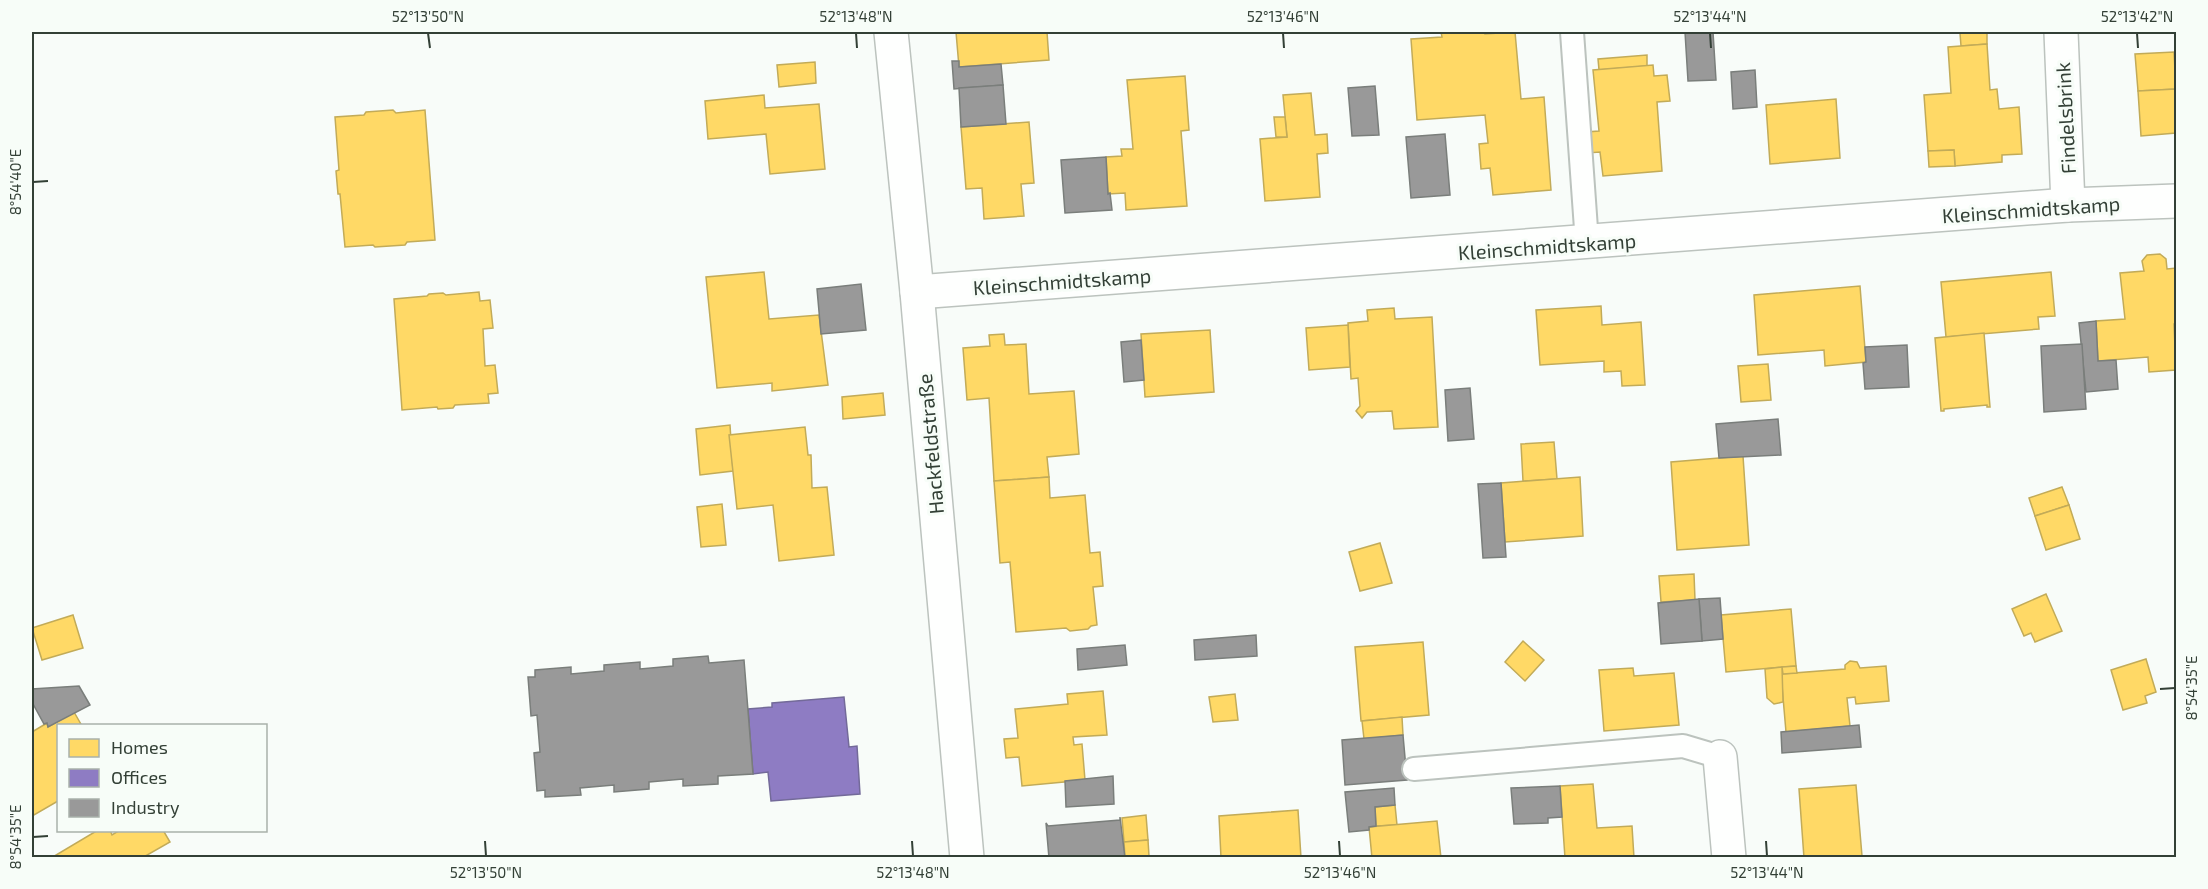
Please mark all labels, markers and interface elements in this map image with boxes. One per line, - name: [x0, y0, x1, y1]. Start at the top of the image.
- text: 52°13'50"N: [392, 7, 464, 25]
- text: 52°13'48"N: [819, 7, 893, 25]
- text: 52°13'46"N: [1247, 7, 1319, 25]
- text: 52°13'44"N: [1673, 7, 1747, 25]
- text: 52°13'42"N: [2101, 7, 2173, 25]
- street label: Findelsbrink: [2050, 62, 2080, 174]
- text: 8°54'40"E: [6, 149, 24, 215]
- street label: Kleinschmidtskamp: [1941, 191, 2121, 227]
- street label: Kleinschmidtskamp: [1457, 228, 1637, 264]
- street label: Kleinschmidtskamp: [972, 263, 1152, 299]
- street label: Hackfeldstraße: [912, 373, 948, 515]
- text: 8°54'35"E: [2182, 656, 2200, 720]
- legend: [57, 724, 267, 832]
- text: Homes: [111, 736, 168, 758]
- text: Offices: [111, 766, 167, 788]
- text: Industry: [111, 796, 180, 818]
- text: 8°54'35"E: [6, 805, 24, 869]
- text: 52°13'50"N: [450, 863, 522, 881]
- text: 52°13'48"N: [876, 863, 950, 881]
- text: 52°13'46"N: [1304, 863, 1376, 881]
- text: 52°13'44"N: [1730, 863, 1804, 881]

